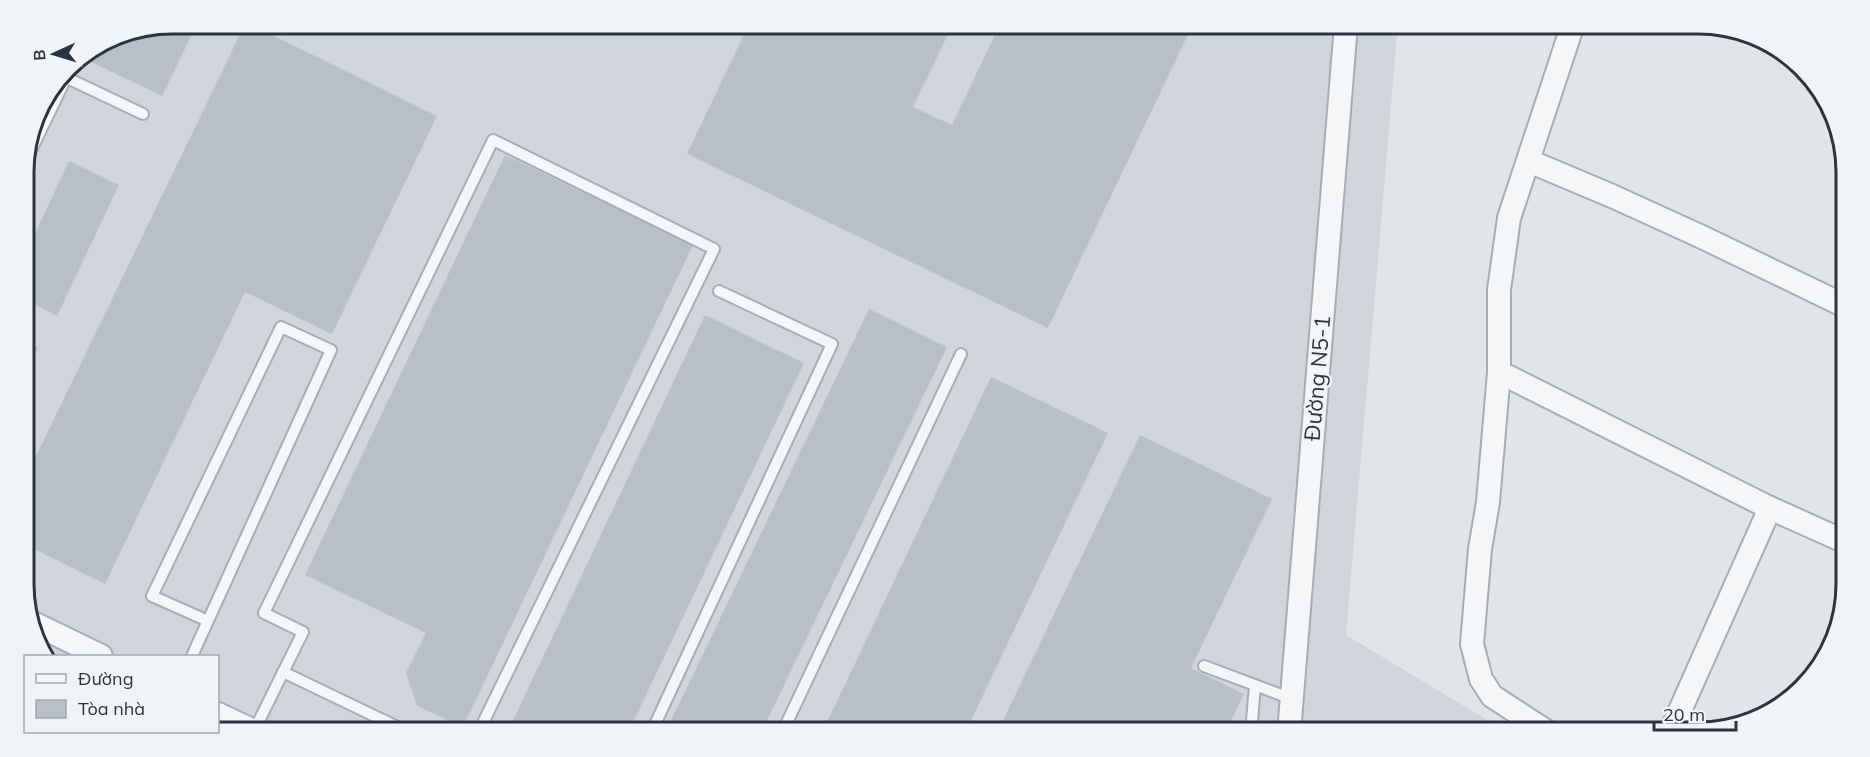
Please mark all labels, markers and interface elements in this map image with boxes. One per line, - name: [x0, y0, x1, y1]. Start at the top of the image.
- north arrow: [24, 24, 84, 84]
- text: B: [29, 49, 49, 61]
- street label: Đường N5-1: [1298, 314, 1336, 442]
- legend: [24, 655, 219, 733]
- text: Đường: [78, 667, 134, 690]
- scale bar: [1654, 694, 1736, 732]
- text: Tòa nhà: [78, 697, 145, 720]
- text: 20 m: [1663, 703, 1705, 726]

